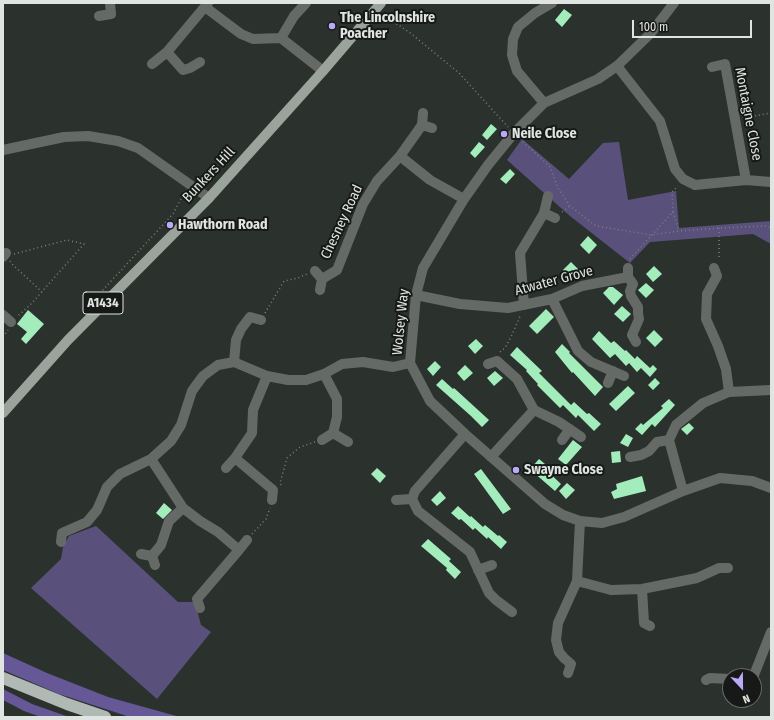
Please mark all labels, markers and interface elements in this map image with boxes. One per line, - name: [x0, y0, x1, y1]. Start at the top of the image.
- place label: The Lincolnshire Poacher: [340, 10, 435, 42]
- scale bar: [634, 12, 754, 38]
- text: 100 m: [639, 20, 668, 34]
- marker: The Lincolnshire Poacher: [327, 21, 337, 31]
- street label: Montaigne Close: [731, 66, 765, 162]
- place label: Neile Close: [512, 126, 577, 142]
- marker: Neile Close: [499, 129, 509, 139]
- street label: Bunkers Hill: [179, 144, 239, 206]
- street label: Chesney Road: [317, 182, 367, 262]
- place label: Hawthorn Road: [178, 217, 268, 233]
- marker: Hawthorn Road: [165, 220, 175, 230]
- street label: Atwater Grove: [513, 263, 595, 299]
- street label: Wolsey Way: [389, 288, 413, 356]
- road number: A1434: [83, 292, 123, 314]
- place label: Swayne Close: [524, 462, 603, 478]
- marker: Swayne Close: [511, 465, 521, 475]
- north arrow: [722, 668, 762, 708]
- text: N: [741, 691, 752, 706]

